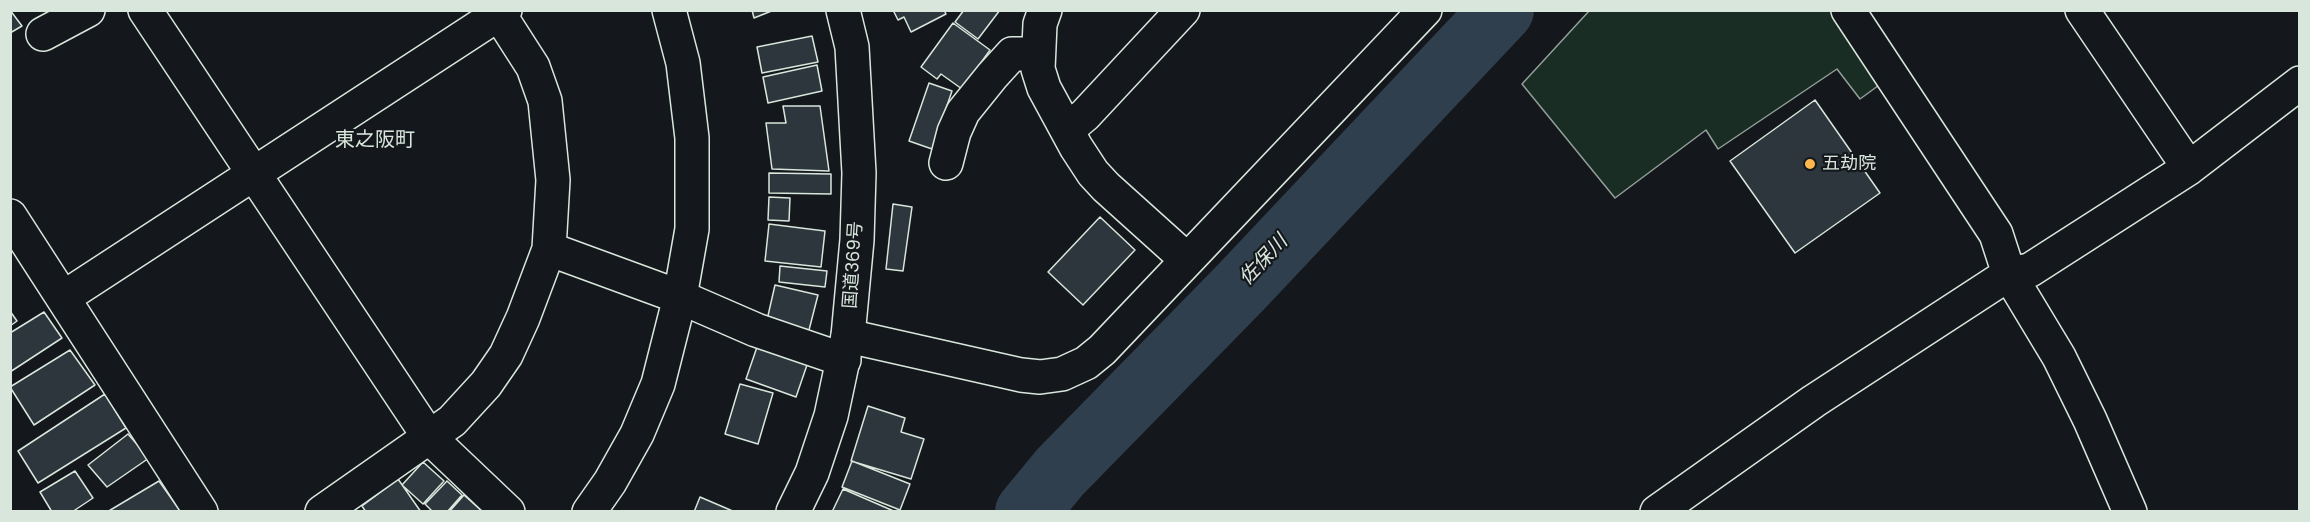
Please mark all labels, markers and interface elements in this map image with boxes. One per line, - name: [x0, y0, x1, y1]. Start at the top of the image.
- district label: 東之阪町: [335, 129, 415, 153]
- place label: 五劫院: [1822, 153, 1876, 175]
- marker: 五劫院: [1803, 157, 1817, 171]
- street label: 国道369号: [840, 221, 868, 309]
- water label: 佐保川: [1235, 231, 1293, 291]

